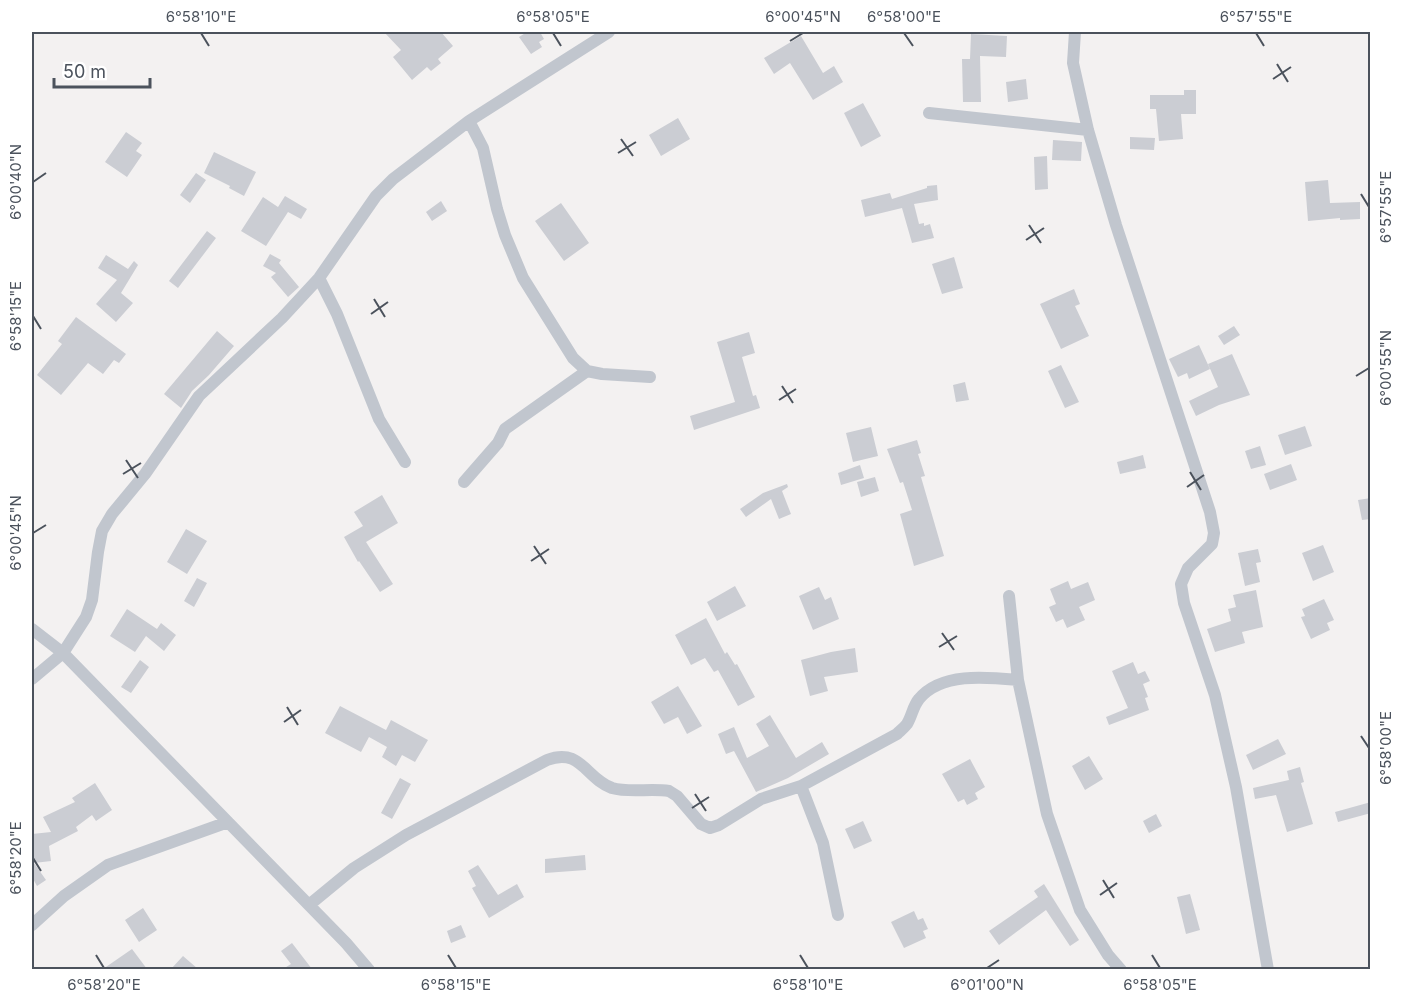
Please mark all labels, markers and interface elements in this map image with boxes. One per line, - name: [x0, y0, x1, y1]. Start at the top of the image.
- text: 6°58'10"E: [166, 7, 236, 26]
- text: 6°58'05"E: [516, 7, 590, 26]
- text: 6°00'45"N: [765, 7, 841, 26]
- text: 6°58'00"E: [867, 7, 941, 26]
- text: 6°57'55"E: [1220, 7, 1292, 26]
- scale bar: [54, 51, 150, 89]
- text: 50 m: [63, 61, 106, 82]
- text: 6°00'40"N: [6, 144, 25, 220]
- text: 6°57'55"E: [1376, 171, 1395, 243]
- text: 6°58'15"E: [6, 281, 25, 351]
- text: 6°00'55"N: [1376, 330, 1395, 406]
- text: 6°00'45"N: [6, 495, 25, 571]
- text: 6°58'00"E: [1376, 711, 1395, 785]
- text: 6°58'20"E: [6, 821, 25, 895]
- text: 6°58'20"E: [67, 975, 141, 994]
- text: 6°58'15"E: [421, 975, 491, 994]
- text: 6°58'10"E: [773, 975, 843, 994]
- text: 6°01'00"N: [950, 975, 1024, 994]
- text: 6°58'05"E: [1123, 975, 1197, 994]

